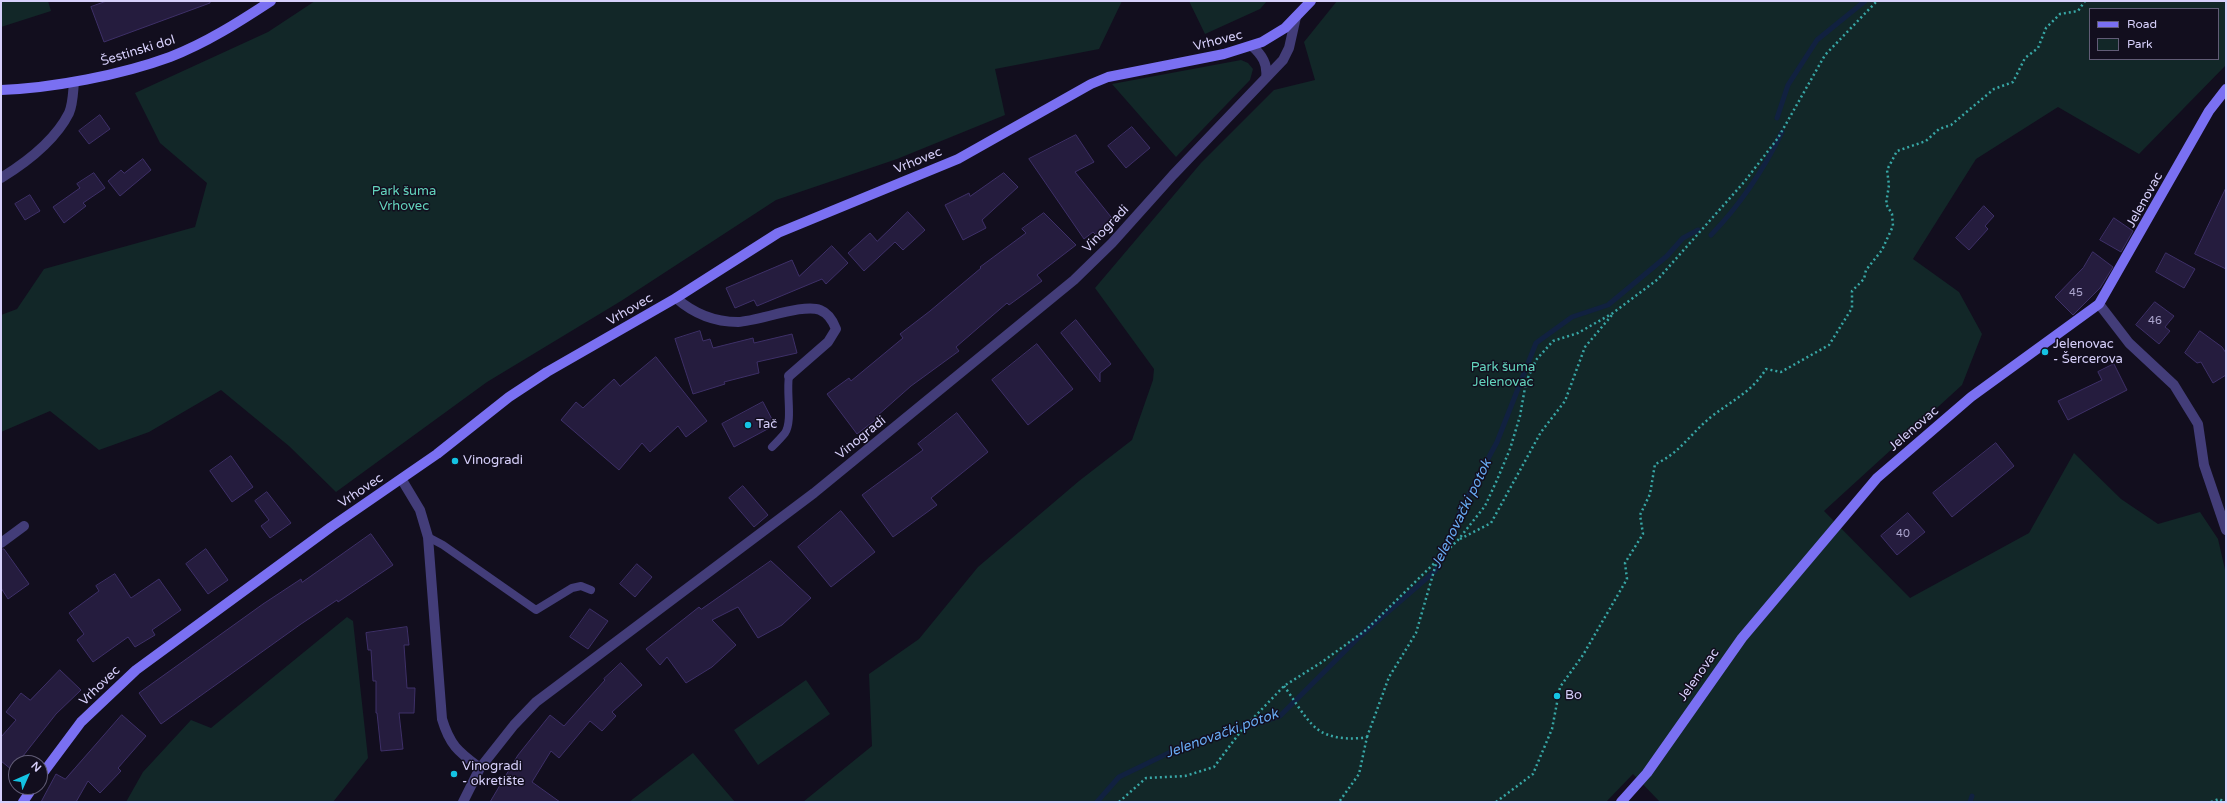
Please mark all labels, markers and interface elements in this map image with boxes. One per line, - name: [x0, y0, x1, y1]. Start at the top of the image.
- legend: [2089, 8, 2219, 60]
- text: Road: [2127, 17, 2157, 31]
- street label: Vrhovec: [1192, 27, 1244, 55]
- street label: Šestinski dol: [99, 32, 177, 70]
- text: Park: [2127, 37, 2153, 51]
- street label: Vrhovec: [892, 144, 944, 178]
- street label: Jelenovac: [2123, 170, 2167, 230]
- park label: Park šuma Vrhovec: [372, 184, 436, 215]
- street label: Vinogradi: [1080, 202, 1132, 256]
- house number: 45: [2069, 286, 2083, 300]
- street label: Vrhovec: [604, 291, 656, 329]
- house number: 46: [2148, 314, 2162, 328]
- place label: Jelenovac - Šercerova: [2053, 337, 2123, 368]
- marker: Jelenovac - Šercerova: [2040, 347, 2050, 357]
- park label: Park šuma Jelenovac: [1471, 360, 1535, 391]
- street label: Jelenovac: [1886, 403, 1942, 455]
- street label: Vinogradi: [833, 413, 889, 463]
- place label: Tač: [756, 417, 777, 433]
- marker: Tač: [743, 420, 753, 430]
- place label: Vinogradi: [463, 453, 523, 469]
- marker: Vinogradi: [450, 456, 460, 466]
- water label: Jelenovački potok: [1428, 457, 1496, 571]
- street label: Vrhovec: [336, 470, 386, 512]
- house number: 40: [1896, 527, 1910, 541]
- street label: Jelenovac: [1675, 646, 1723, 704]
- street label: Vrhovec: [77, 663, 123, 709]
- place label: Bo: [1565, 688, 1582, 704]
- marker: Bo: [1552, 691, 1562, 701]
- water label: Jelenovački potok: [1163, 706, 1281, 762]
- north arrow: [8, 755, 48, 795]
- text: N: [28, 759, 44, 775]
- place label: Vinogradi - okretište: [462, 759, 524, 790]
- marker: Vinogradi - okretište: [449, 769, 459, 779]

